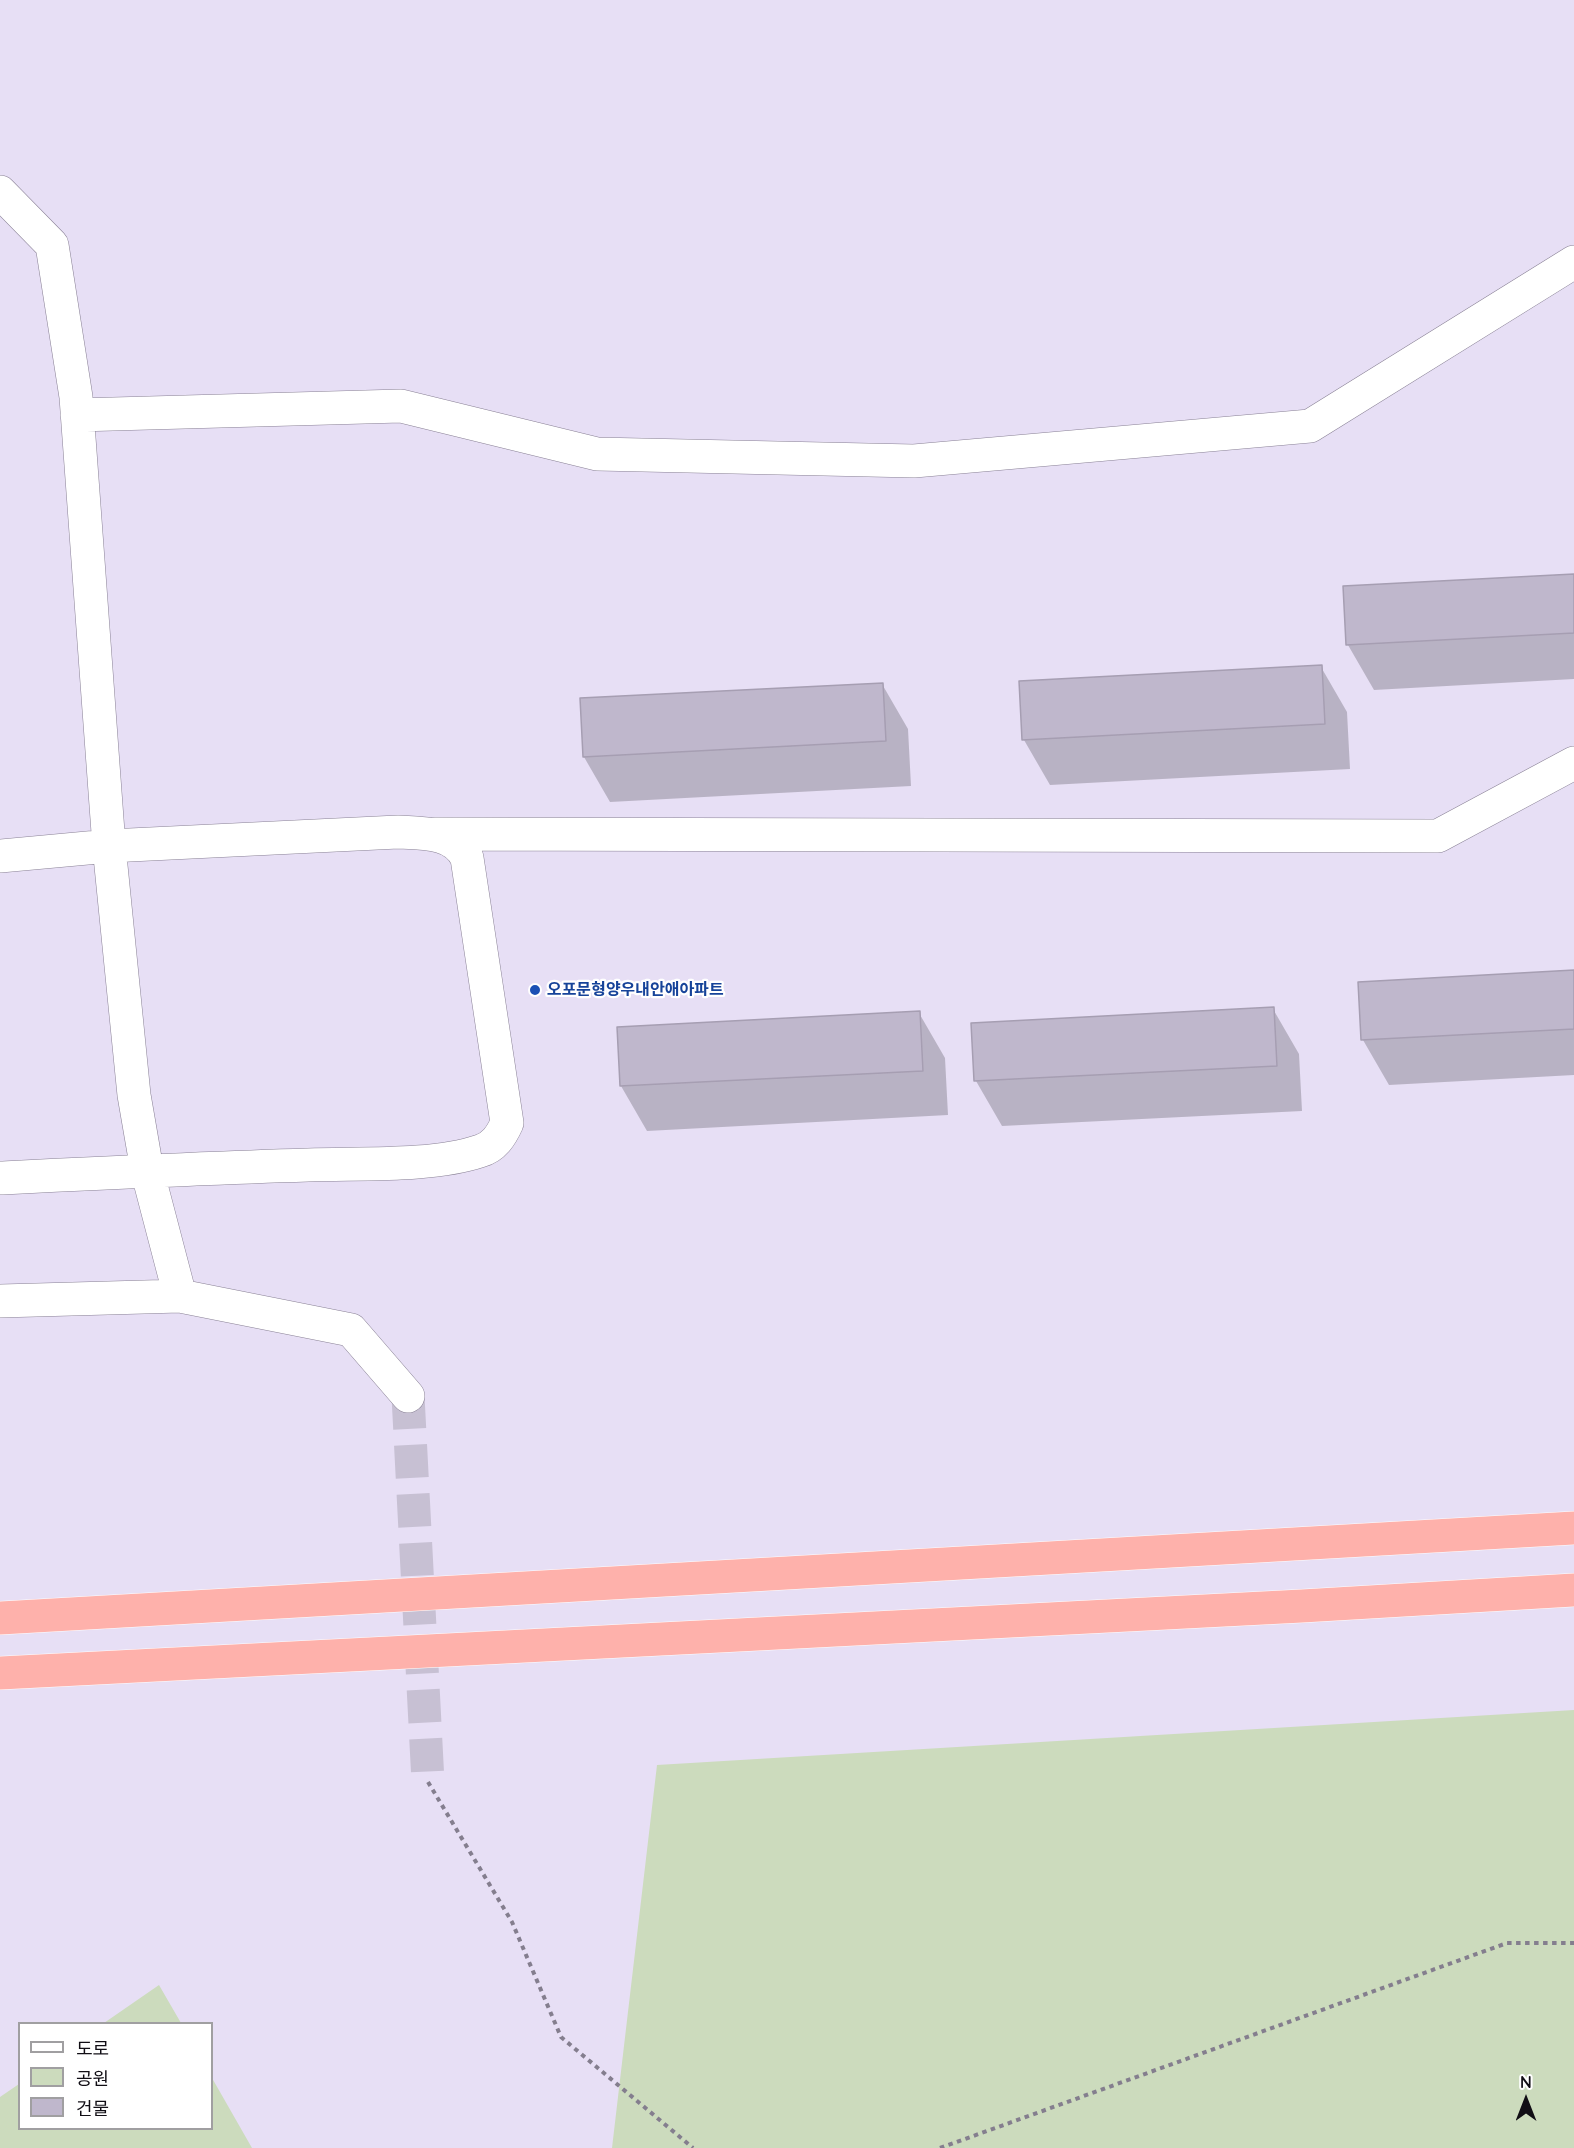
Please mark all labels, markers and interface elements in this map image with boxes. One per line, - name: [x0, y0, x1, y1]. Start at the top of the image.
- place label: 오포문형양우내안애아파트: [547, 980, 724, 1000]
- marker: 오포문형양우내안애아파트: [528, 983, 542, 997]
- legend: [18, 2022, 213, 2130]
- text: 도로: [76, 2037, 109, 2060]
- text: 공원: [76, 2067, 109, 2090]
- north arrow: [1496, 2070, 1556, 2130]
- text: N: [1520, 2072, 1532, 2092]
- text: 건물: [76, 2097, 109, 2120]

